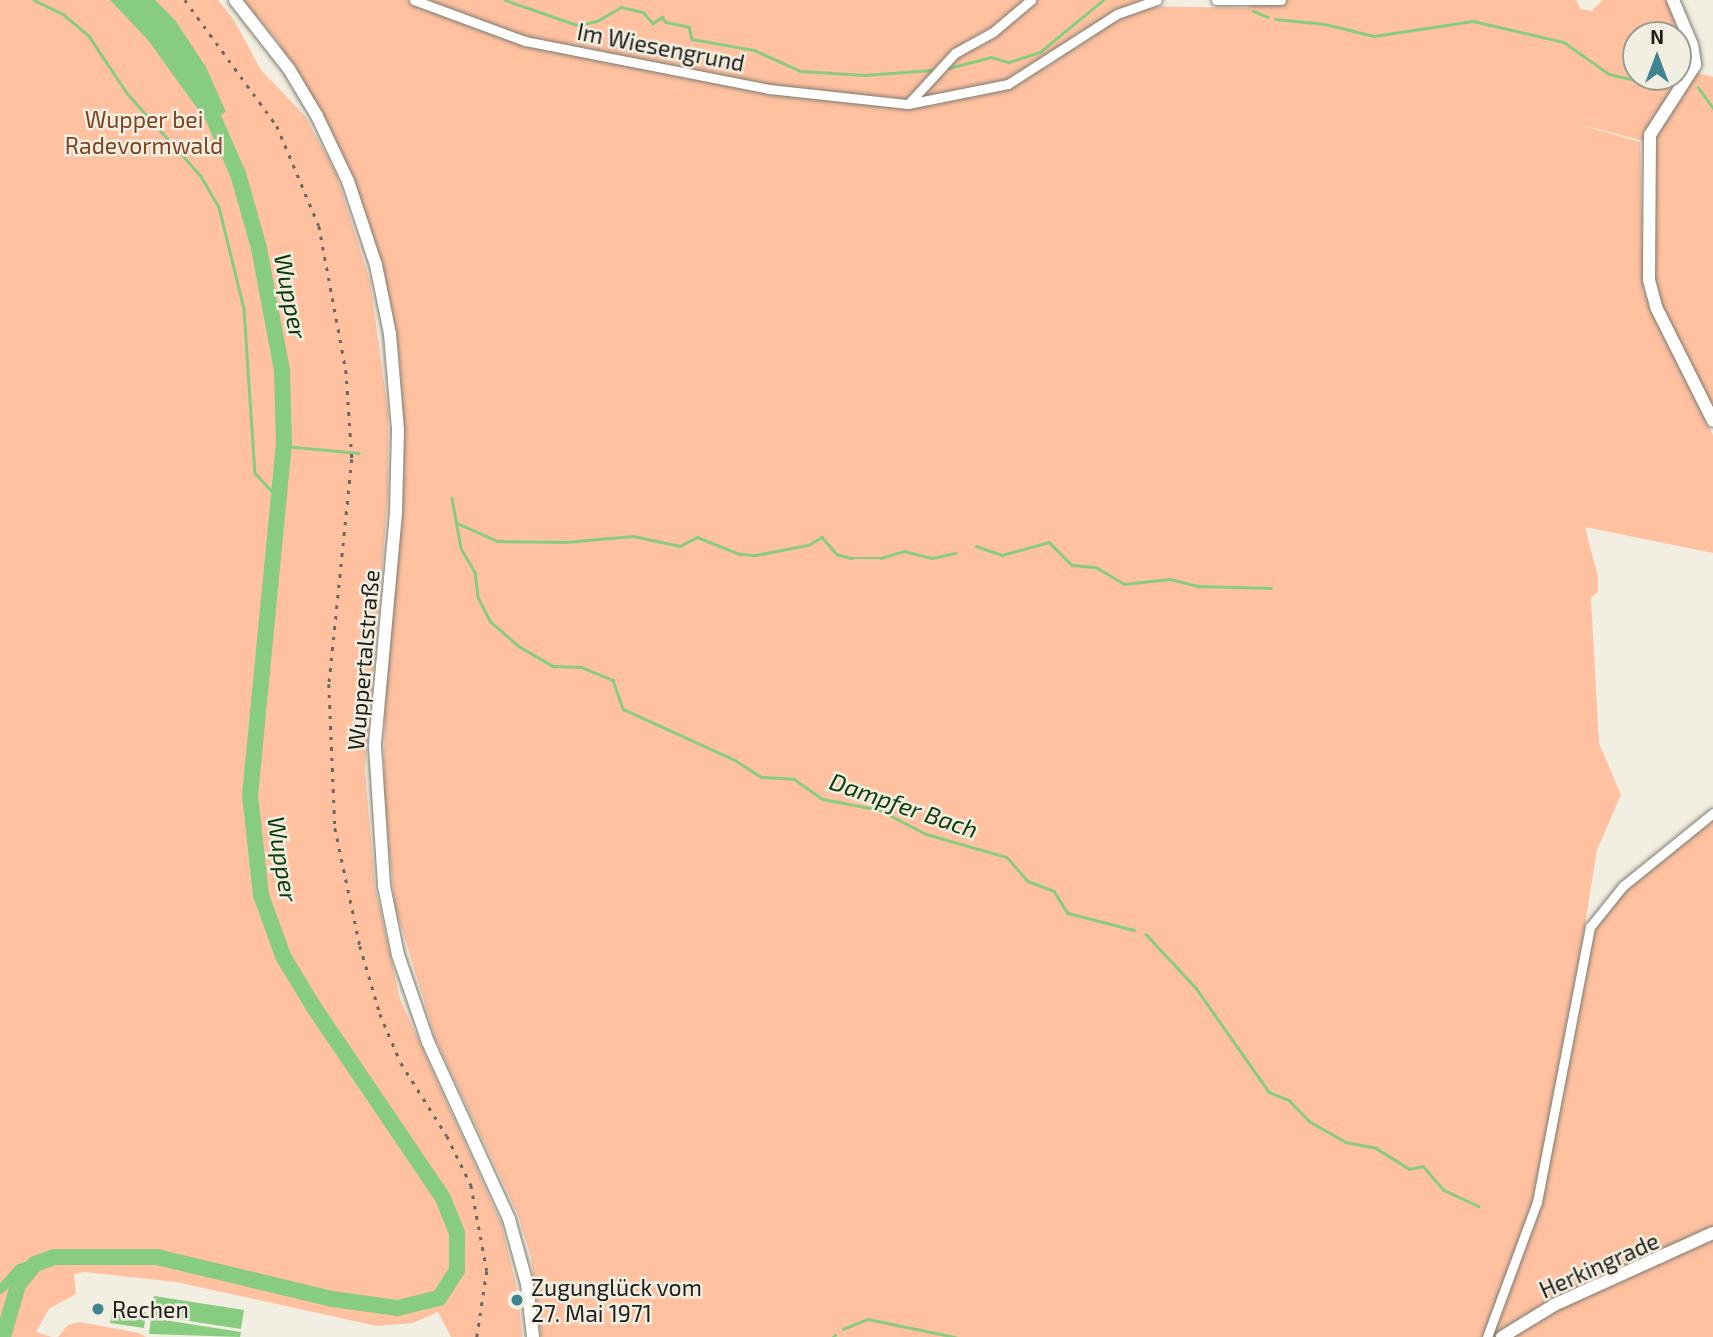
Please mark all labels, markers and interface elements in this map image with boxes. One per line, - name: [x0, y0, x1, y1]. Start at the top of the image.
- street label: Im Wiesengrund: [575, 17, 747, 77]
- north arrow: [1622, 21, 1692, 91]
- text: N: [1650, 25, 1664, 48]
- park label: Wupper bei Radevormwald: [65, 105, 223, 159]
- water label: Wupper: [269, 251, 313, 341]
- street label: Wuppertalstraße: [341, 568, 385, 752]
- water label: Dampfer Bach: [826, 766, 982, 844]
- water label: Wupper: [262, 814, 304, 904]
- street label: Herkingrade: [1535, 1226, 1663, 1304]
- place label: Zugunglück vom 27. Mai 1971: [531, 1273, 703, 1327]
- marker: Zugunglück vom 27. Mai 1971: [509, 1292, 525, 1308]
- place label: Rechen: [112, 1295, 189, 1323]
- marker: Rechen: [90, 1301, 106, 1317]

